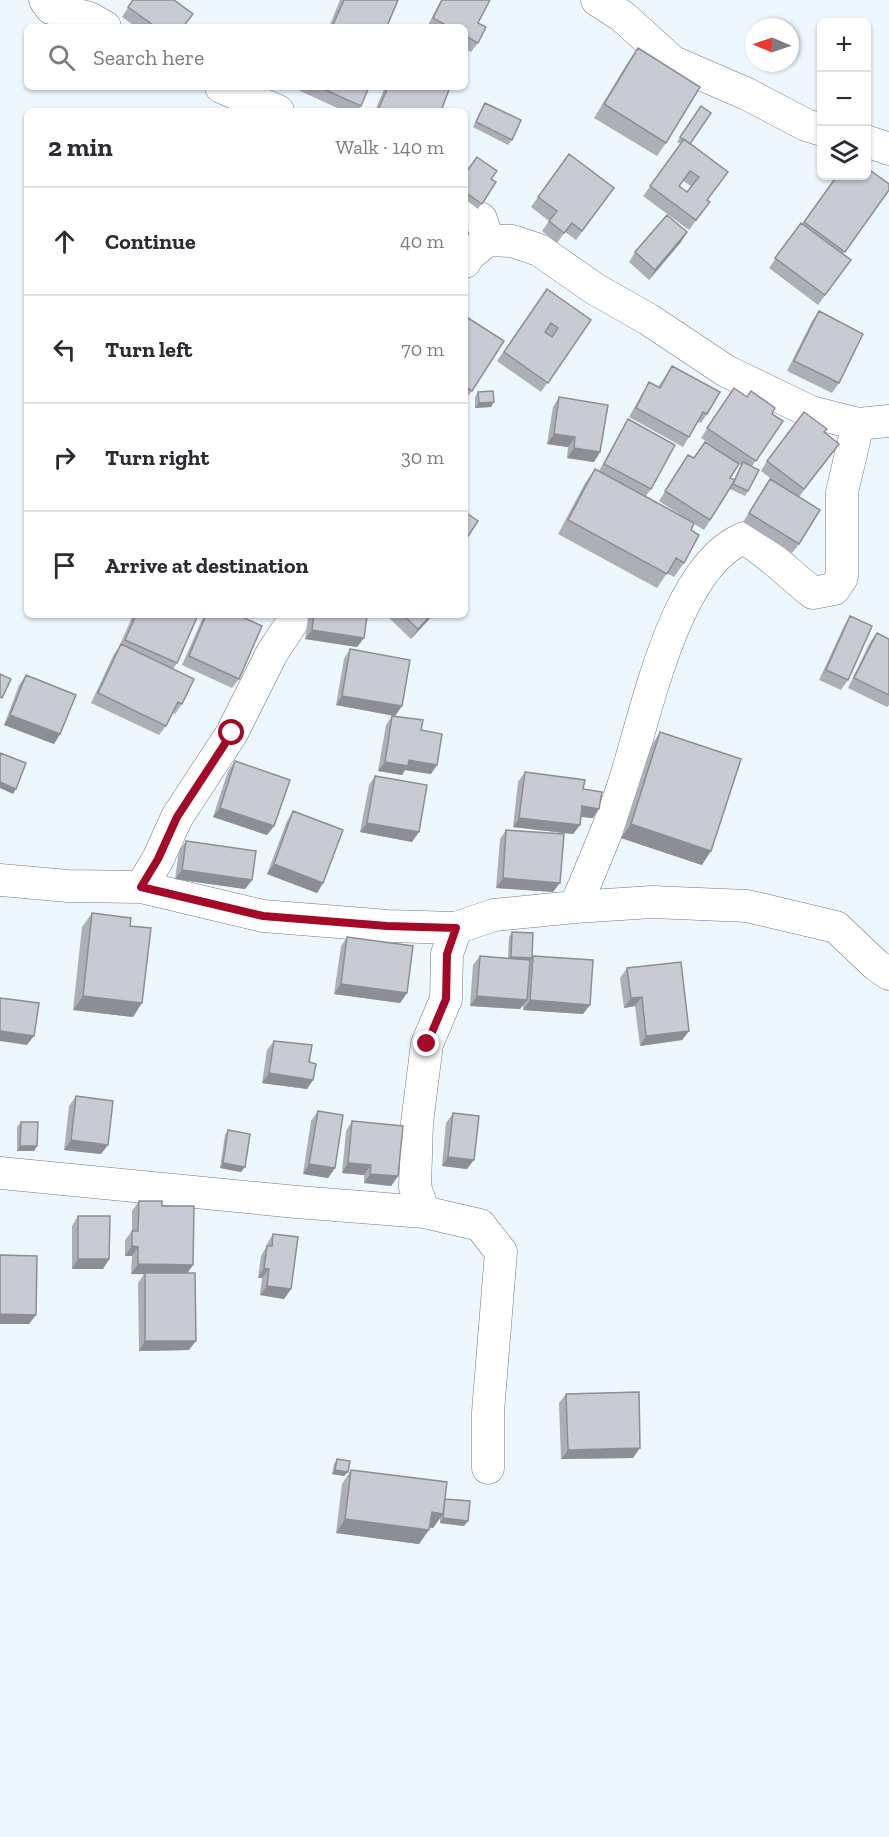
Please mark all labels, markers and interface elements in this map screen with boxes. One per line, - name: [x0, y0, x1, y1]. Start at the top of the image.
- north arrow: [745, 18, 799, 72]
- map controls: [817, 18, 871, 180]
- button: +: [817, 18, 871, 72]
- search box: [24, 24, 468, 90]
- icon: search: [45, 41, 78, 74]
- text: Search here: [93, 44, 204, 71]
- button: −: [817, 72, 871, 126]
- button: layers: [817, 126, 871, 180]
- text: 2 min: [48, 131, 113, 163]
- text: Walk · 140 m: [336, 135, 444, 159]
- icon: ahead: [48, 225, 81, 258]
- text: Continue: [105, 228, 196, 255]
- text: 40 m: [400, 229, 444, 253]
- icon: left: [48, 333, 81, 366]
- text: Turn left: [105, 336, 192, 363]
- text: 70 m: [401, 337, 444, 361]
- icon: right: [48, 441, 81, 474]
- text: Turn right: [105, 444, 209, 471]
- text: 30 m: [401, 445, 444, 469]
- icon: arrive: [48, 549, 81, 582]
- text: Arrive at destination: [105, 552, 308, 579]
- route start: [218, 719, 244, 745]
- route end: [413, 1030, 439, 1056]

